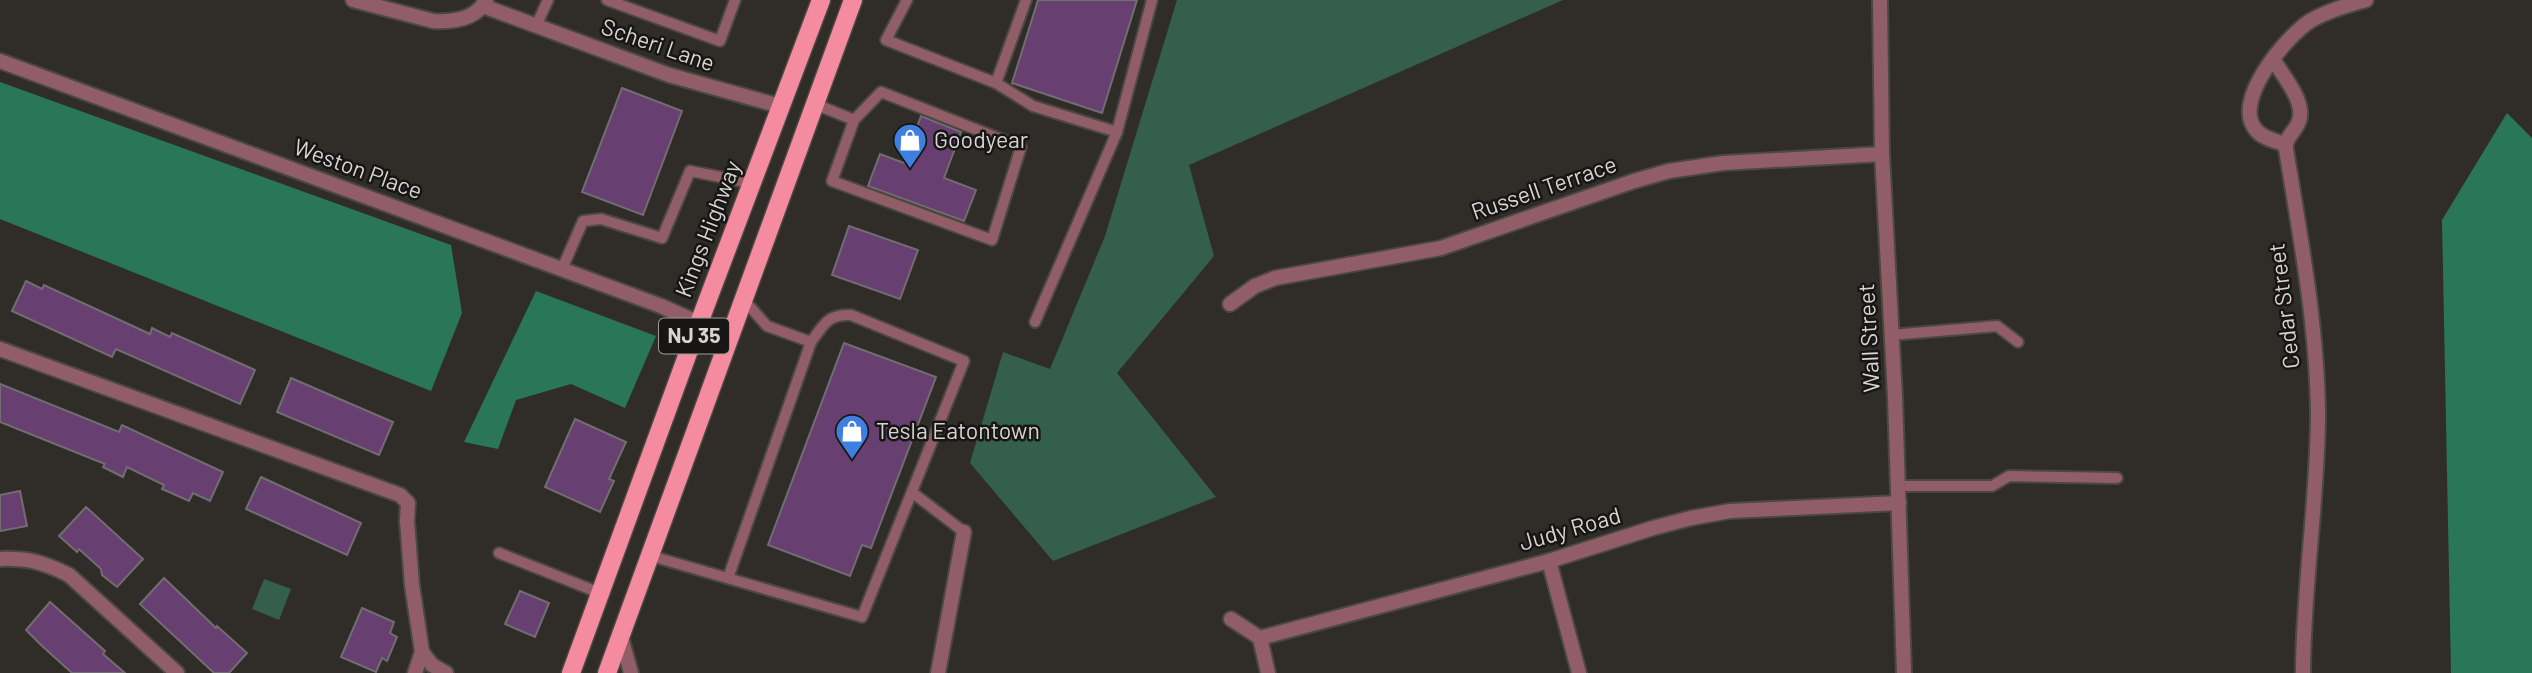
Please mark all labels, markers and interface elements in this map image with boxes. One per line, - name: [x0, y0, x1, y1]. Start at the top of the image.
- street label: Scheri Lane: [598, 12, 719, 77]
- shop icon: Goodyear: [891, 121, 929, 170]
- place label: Goodyear: [934, 125, 1029, 153]
- street label: Weston Place: [290, 132, 426, 204]
- street label: Russell Terrace: [1467, 149, 1620, 225]
- street label: Kings Highway: [668, 156, 746, 301]
- street label: Cedar Street: [2261, 242, 2305, 370]
- street label: Wall Street: [1851, 283, 1885, 393]
- road number: NJ 35: [659, 318, 729, 354]
- shop icon: Tesla Eatontown: [833, 412, 871, 461]
- place label: Tesla Eatontown: [876, 416, 1040, 444]
- street label: Judy Road: [1516, 500, 1624, 556]

